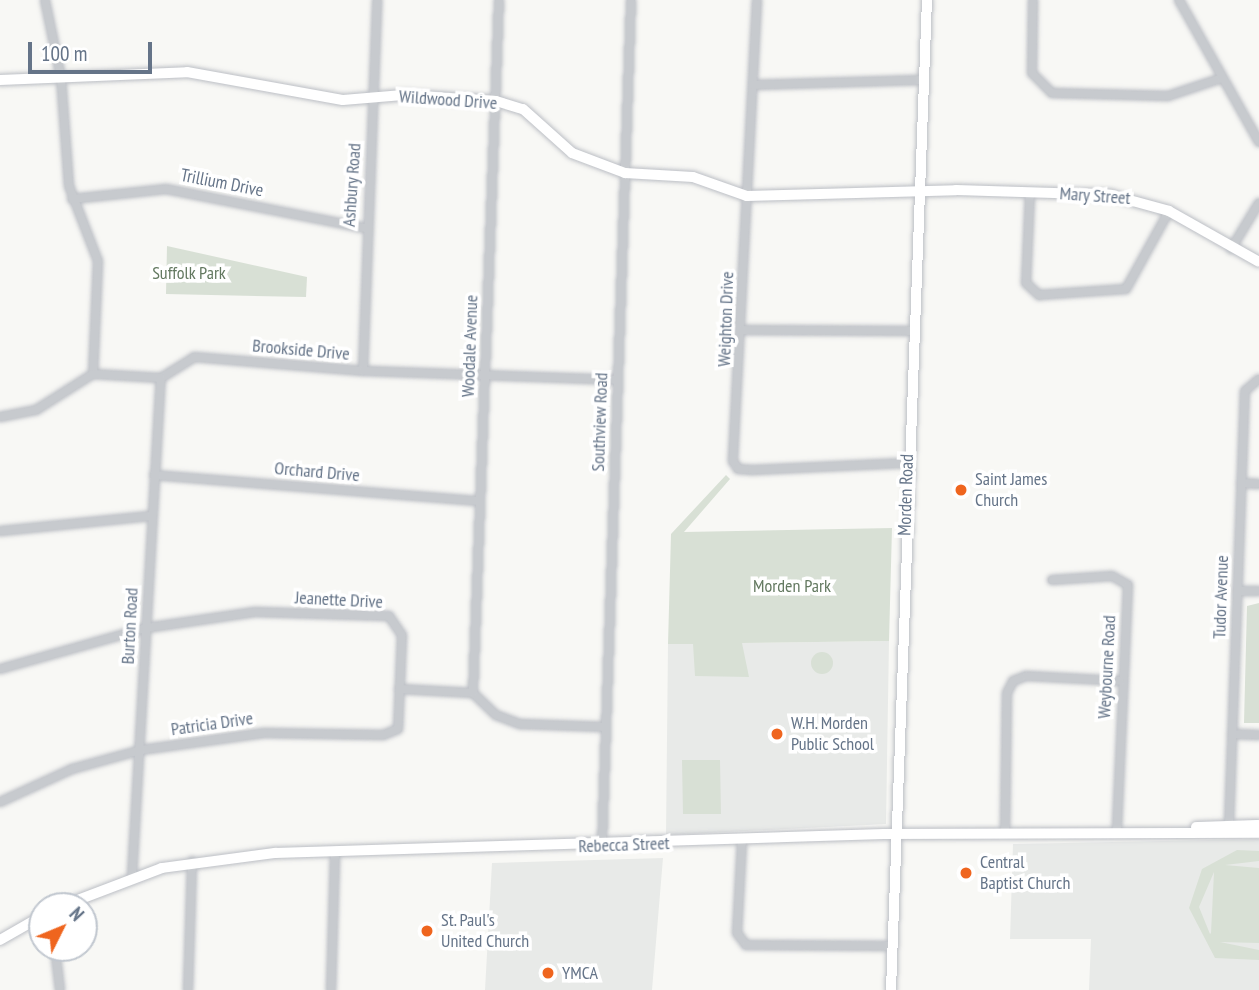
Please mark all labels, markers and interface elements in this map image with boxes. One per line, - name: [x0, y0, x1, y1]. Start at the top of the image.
- scale bar: [32, 28, 156, 72]
- text: 100 m: [41, 40, 87, 67]
- street label: Wildwood Drive: [398, 86, 498, 114]
- street label: Ashbury Road: [338, 142, 366, 228]
- street label: Trillium Drive: [179, 164, 265, 202]
- street label: Mary Street: [1059, 183, 1131, 209]
- park label: Suffolk Park: [152, 262, 226, 284]
- street label: Weighton Drive: [714, 271, 738, 367]
- street label: Woodale Avenue: [457, 294, 483, 398]
- street label: Brookside Drive: [251, 335, 351, 365]
- street label: Southview Road: [587, 372, 613, 472]
- street label: Morden Road: [894, 454, 918, 536]
- street label: Orchard Drive: [273, 458, 361, 486]
- place label: Saint James Church: [975, 469, 1047, 512]
- marker: Saint James Church: [953, 482, 969, 498]
- street label: Tudor Avenue: [1209, 555, 1233, 639]
- park label: Morden Park: [753, 575, 831, 597]
- street label: Burton Road: [117, 587, 143, 665]
- street label: Jeanette Drive: [294, 587, 384, 613]
- street label: Weybourne Road: [1094, 615, 1120, 719]
- street label: Patricia Drive: [170, 708, 254, 740]
- place label: W.H. Morden Public School: [791, 713, 874, 756]
- marker: W.H. Morden Public School: [769, 726, 785, 742]
- street label: Rebecca Street: [578, 833, 670, 857]
- place label: Central Baptist Church: [980, 852, 1070, 894]
- marker: Central Baptist Church: [958, 865, 974, 881]
- north arrow: [28, 892, 98, 962]
- text: N: [65, 902, 89, 926]
- place label: St. Paul's United Church: [441, 910, 529, 953]
- marker: St. Paul's United Church: [419, 923, 435, 939]
- place label: YMCA: [562, 962, 598, 984]
- marker: YMCA: [540, 965, 556, 981]

